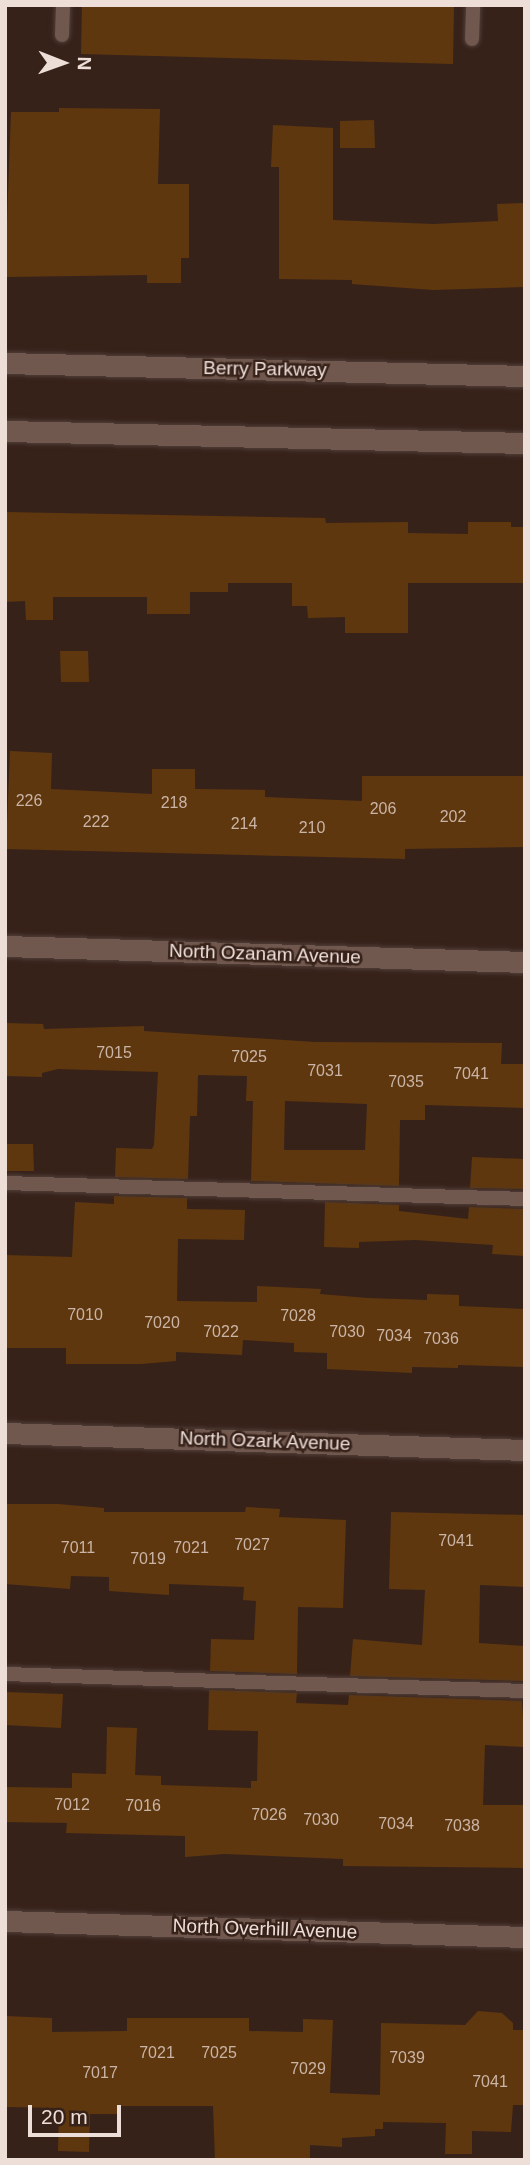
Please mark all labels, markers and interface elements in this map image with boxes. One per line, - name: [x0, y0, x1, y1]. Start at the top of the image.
- north arrow: [28, 28, 98, 98]
- text: N: [74, 56, 95, 70]
- street label: Berry Parkway: [203, 357, 327, 381]
- house number: 226: [16, 791, 42, 811]
- house number: 218: [161, 793, 187, 813]
- house number: 206: [370, 799, 396, 819]
- house number: 202: [440, 807, 466, 827]
- house number: 222: [83, 812, 109, 832]
- house number: 214: [231, 814, 257, 834]
- house number: 210: [299, 818, 325, 838]
- street label: North Ozanam Avenue: [168, 939, 362, 969]
- house number: 7015: [96, 1043, 132, 1063]
- house number: 7025: [231, 1047, 267, 1067]
- house number: 7031: [307, 1061, 343, 1081]
- house number: 7041: [453, 1064, 489, 1084]
- house number: 7035: [388, 1072, 424, 1092]
- house number: 7010: [67, 1305, 103, 1325]
- house number: 7028: [280, 1306, 316, 1326]
- house number: 7020: [144, 1313, 180, 1333]
- house number: 7022: [203, 1322, 239, 1342]
- house number: 7030: [329, 1322, 365, 1342]
- house number: 7034: [376, 1326, 412, 1346]
- house number: 7036: [423, 1329, 459, 1349]
- street label: North Ozark Avenue: [179, 1427, 351, 1455]
- house number: 7041: [438, 1531, 474, 1551]
- house number: 7027: [234, 1535, 270, 1555]
- house number: 7011: [61, 1538, 95, 1558]
- house number: 7021: [173, 1538, 209, 1558]
- house number: 7019: [130, 1549, 166, 1569]
- house number: 7012: [54, 1795, 90, 1815]
- house number: 7016: [125, 1796, 161, 1816]
- house number: 7026: [251, 1805, 287, 1825]
- house number: 7030: [303, 1810, 339, 1830]
- house number: 7034: [378, 1814, 414, 1834]
- house number: 7038: [444, 1816, 480, 1836]
- street label: North Overhill Avenue: [172, 1914, 358, 1944]
- house number: 7021: [139, 2043, 175, 2063]
- house number: 7025: [201, 2043, 237, 2063]
- house number: 7039: [389, 2048, 425, 2068]
- house number: 7029: [290, 2059, 326, 2079]
- house number: 7017: [82, 2063, 118, 2083]
- house number: 7041: [472, 2072, 508, 2092]
- scale bar: [32, 2092, 124, 2136]
- text: 20 m: [41, 2105, 88, 2128]

